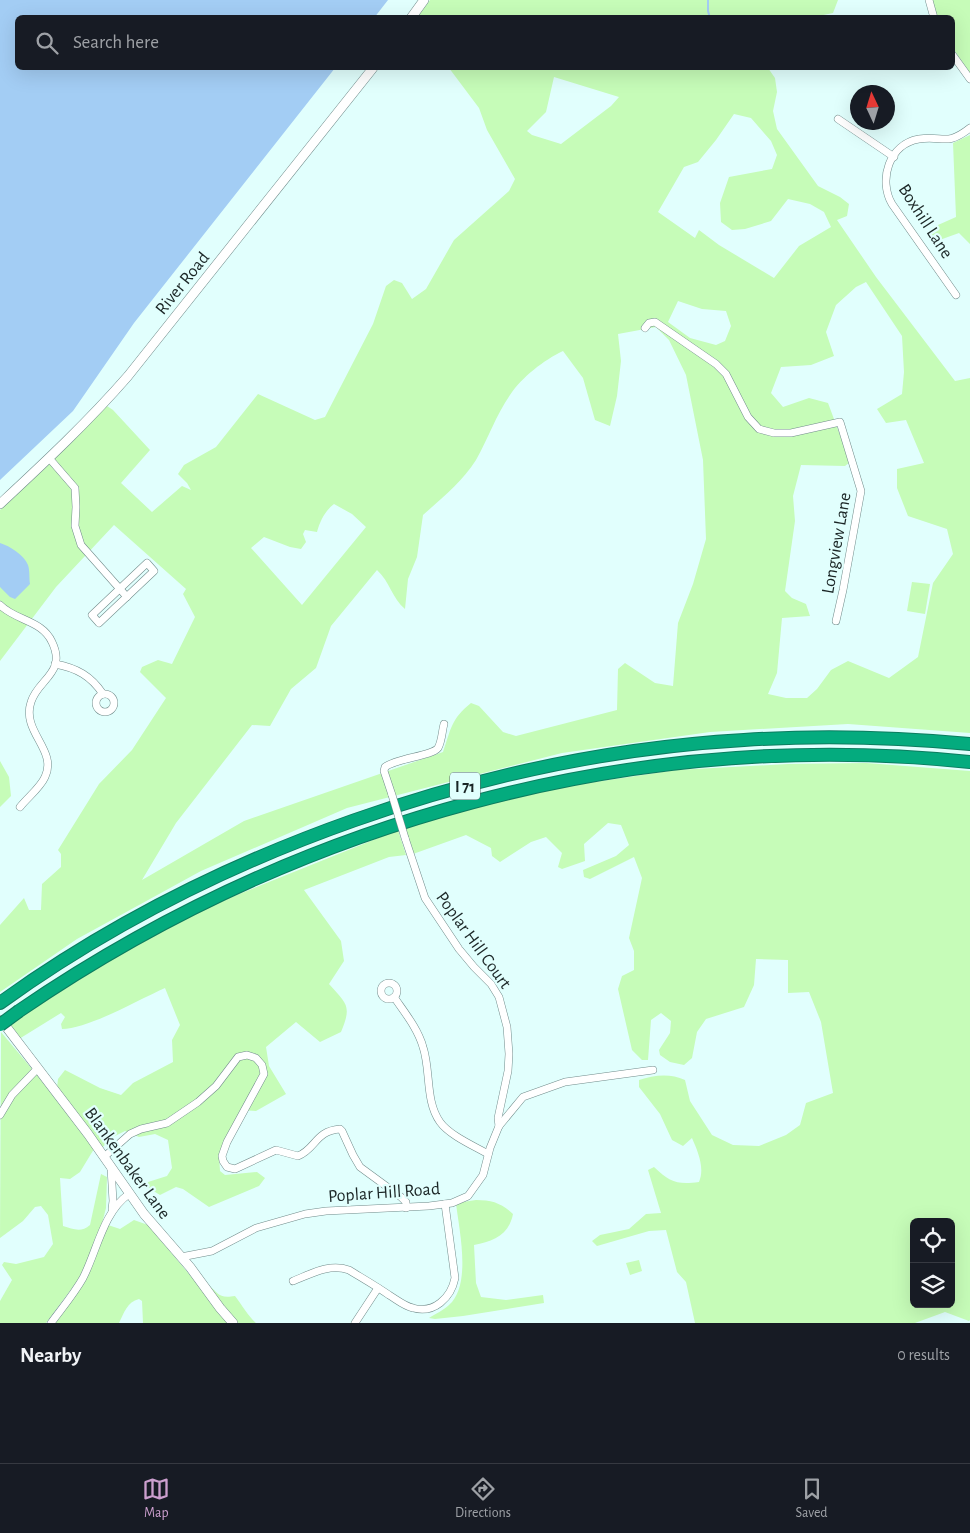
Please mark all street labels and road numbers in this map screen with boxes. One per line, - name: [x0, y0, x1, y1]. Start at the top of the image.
- street label: Boxhill Lane: [895, 181, 956, 262]
- street label: River Road: [152, 249, 213, 318]
- street label: Longview Lane: [819, 491, 855, 595]
- road number: I 71: [450, 772, 480, 799]
- street label: Poplar Hill Court: [432, 889, 514, 993]
- street label: Blankenbaker Lane: [81, 1105, 174, 1223]
- street label: Poplar Hill Road: [327, 1180, 441, 1206]

